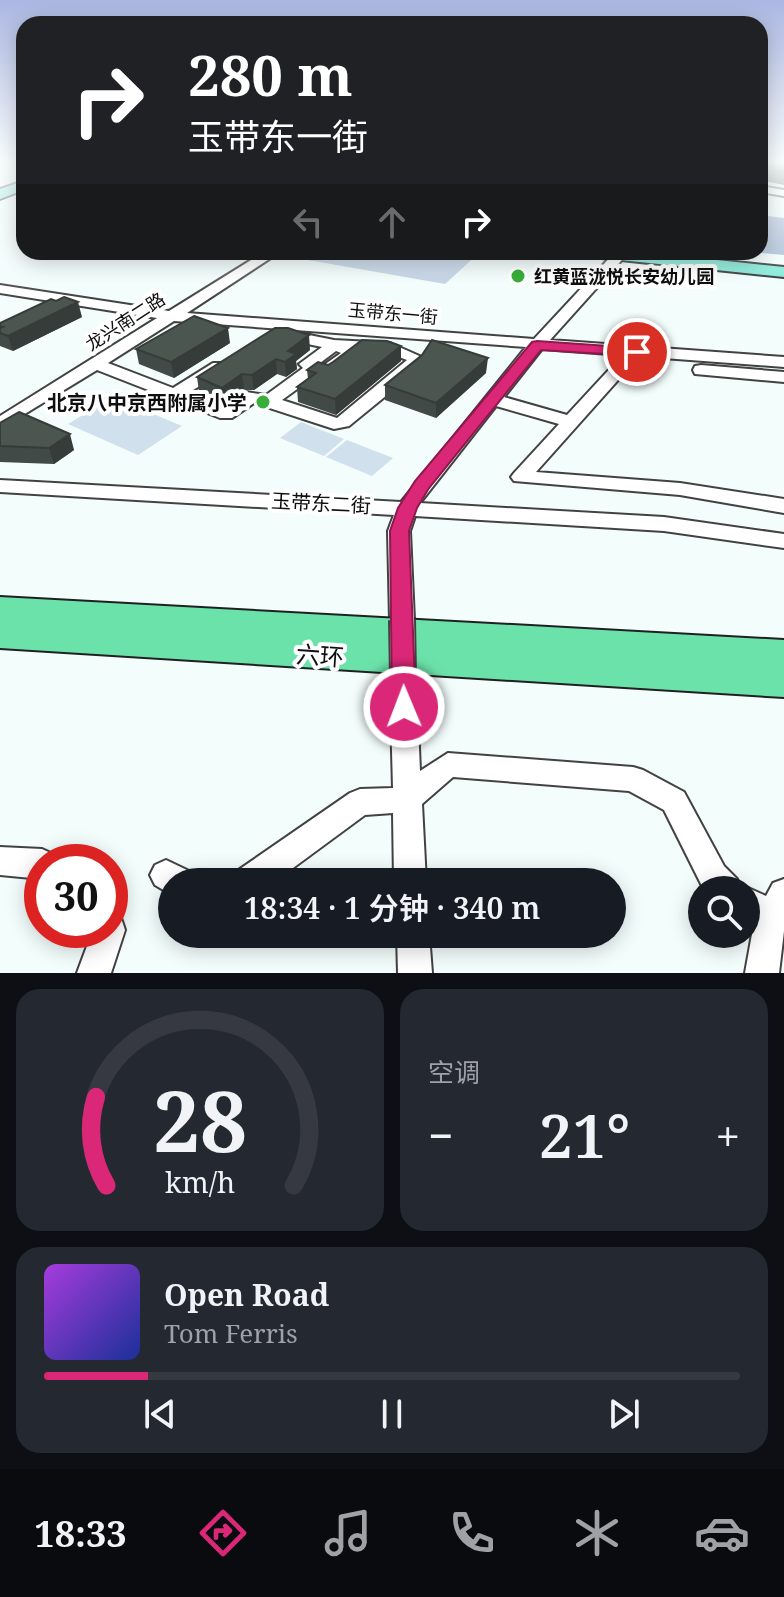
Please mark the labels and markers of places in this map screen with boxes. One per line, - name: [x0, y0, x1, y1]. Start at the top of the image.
- place label: 红黄蓝泷悦长安幼儿园: [534, 264, 714, 288]
- marker: 红黄蓝泷悦长安幼儿园: [509, 267, 527, 285]
- pin: [603, 318, 671, 386]
- place label: 北京八中京西附属小学: [47, 389, 247, 416]
- marker: 北京八中京西附属小学: [254, 393, 272, 411]

